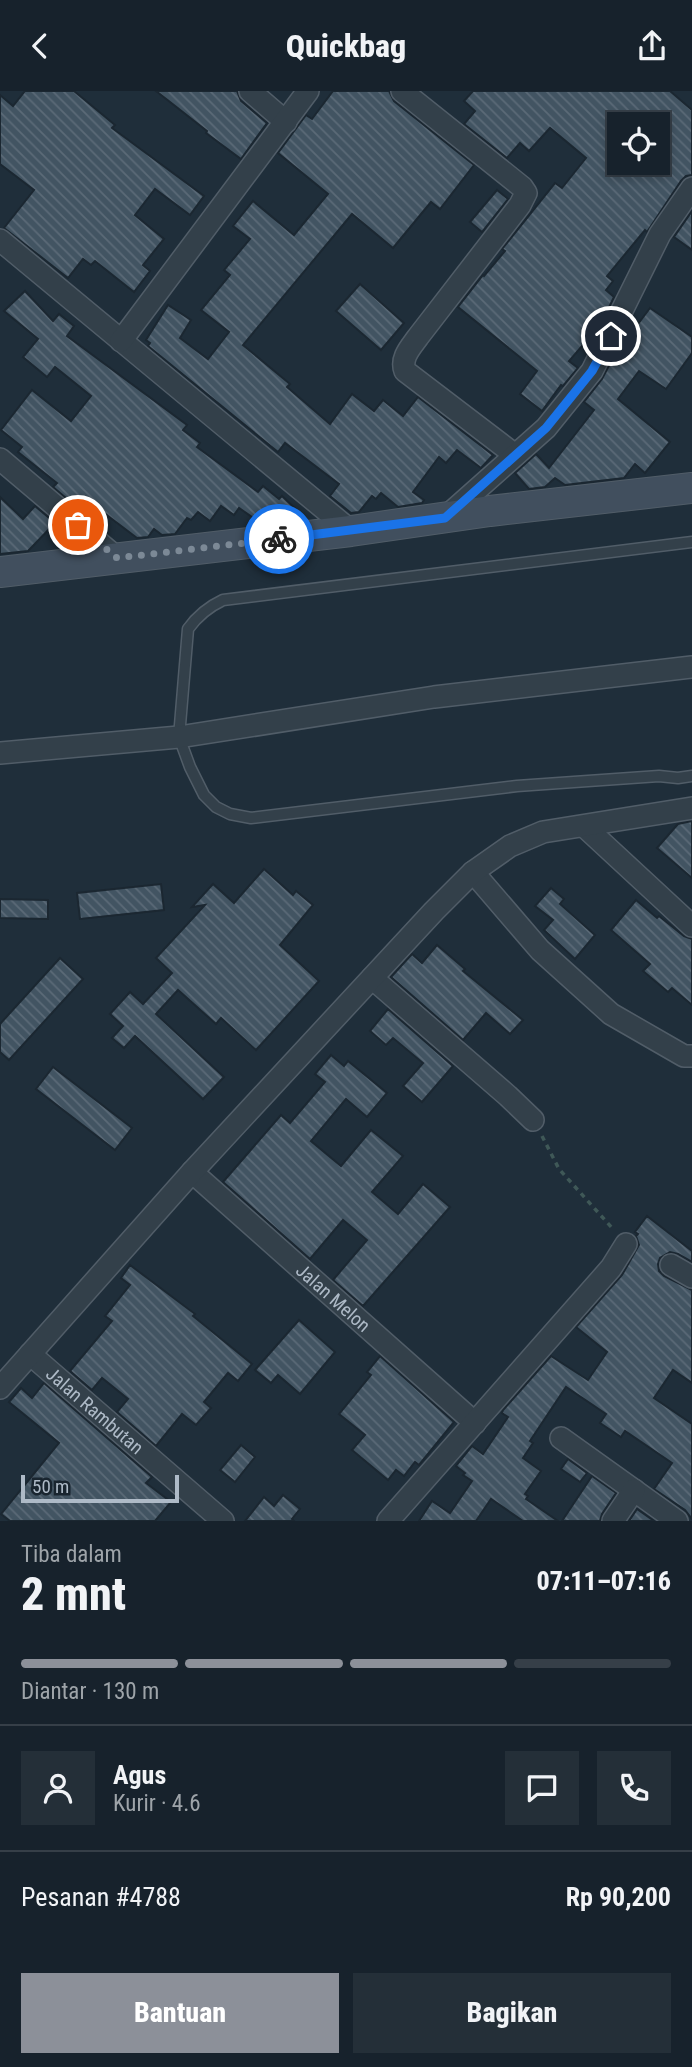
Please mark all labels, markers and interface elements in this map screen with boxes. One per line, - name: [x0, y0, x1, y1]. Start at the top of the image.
- icon: back: [21, 27, 59, 65]
- text: Quickbag: [286, 27, 406, 65]
- icon: share: [633, 27, 671, 65]
- map controls: [607, 112, 670, 175]
- button: locate: [607, 112, 670, 175]
- pin: [581, 306, 641, 366]
- icon: home: [592, 317, 630, 355]
- pin: [48, 495, 108, 555]
- courier: [244, 504, 314, 574]
- icon: bag: [59, 506, 97, 544]
- icon: bike: [260, 520, 298, 558]
- street label: Jalan Melon: [291, 1259, 375, 1337]
- street label: Jalan Rambutan: [41, 1362, 148, 1459]
- scale bar: [21, 1472, 178, 1504]
- text: 50 m: [32, 1475, 69, 1498]
- text: Tiba dalam: [21, 1541, 122, 1568]
- text: 07:11–07:16: [537, 1566, 671, 1596]
- text: 2 mnt: [21, 1567, 126, 1621]
- text: Diantar · 130 m: [21, 1678, 159, 1705]
- button: person: [21, 1751, 95, 1825]
- button: chat: [505, 1751, 579, 1825]
- button: phone: [597, 1751, 671, 1825]
- text: Agus: [113, 1760, 166, 1790]
- text: Kurir · 4.6: [113, 1790, 201, 1817]
- text: Pesanan #4788: [21, 1882, 181, 1912]
- text: Rp 90,200: [566, 1882, 671, 1912]
- button: Bantuan: [21, 1973, 339, 2053]
- button: Bagikan: [353, 1973, 671, 2053]

